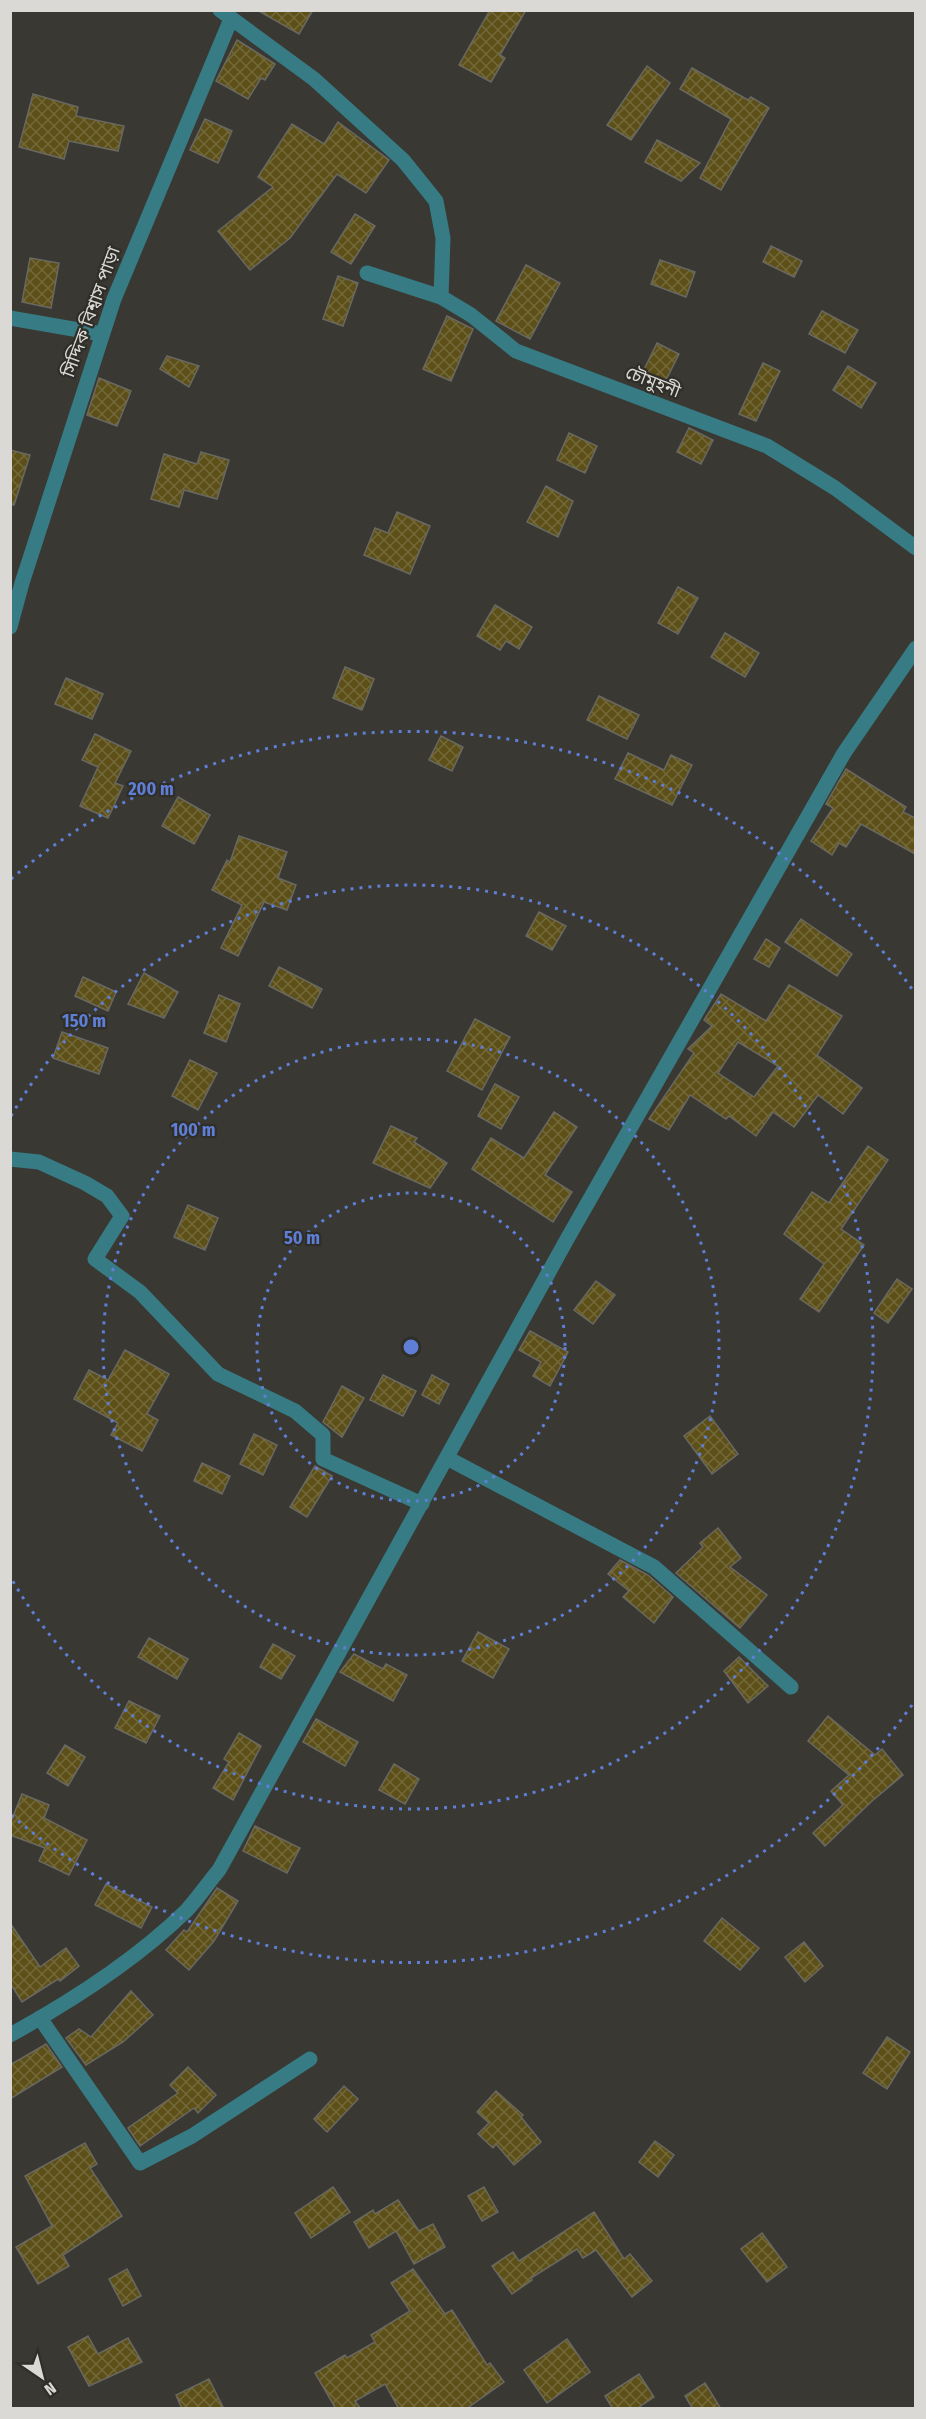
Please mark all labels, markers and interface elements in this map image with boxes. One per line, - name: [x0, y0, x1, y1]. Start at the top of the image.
- street label: সিদ্দিক বিশ্বাস পাড়া: [57, 244, 125, 381]
- street label: চৌমুহনী: [622, 361, 684, 403]
- text: 200 m: [127, 778, 174, 800]
- text: 150 m: [62, 1010, 106, 1032]
- text: 100 m: [171, 1119, 215, 1141]
- text: 50 m: [284, 1227, 320, 1249]
- centre of rings: [401, 1337, 421, 1357]
- north arrow: [12, 2347, 72, 2407]
- text: N: [41, 2378, 60, 2399]

